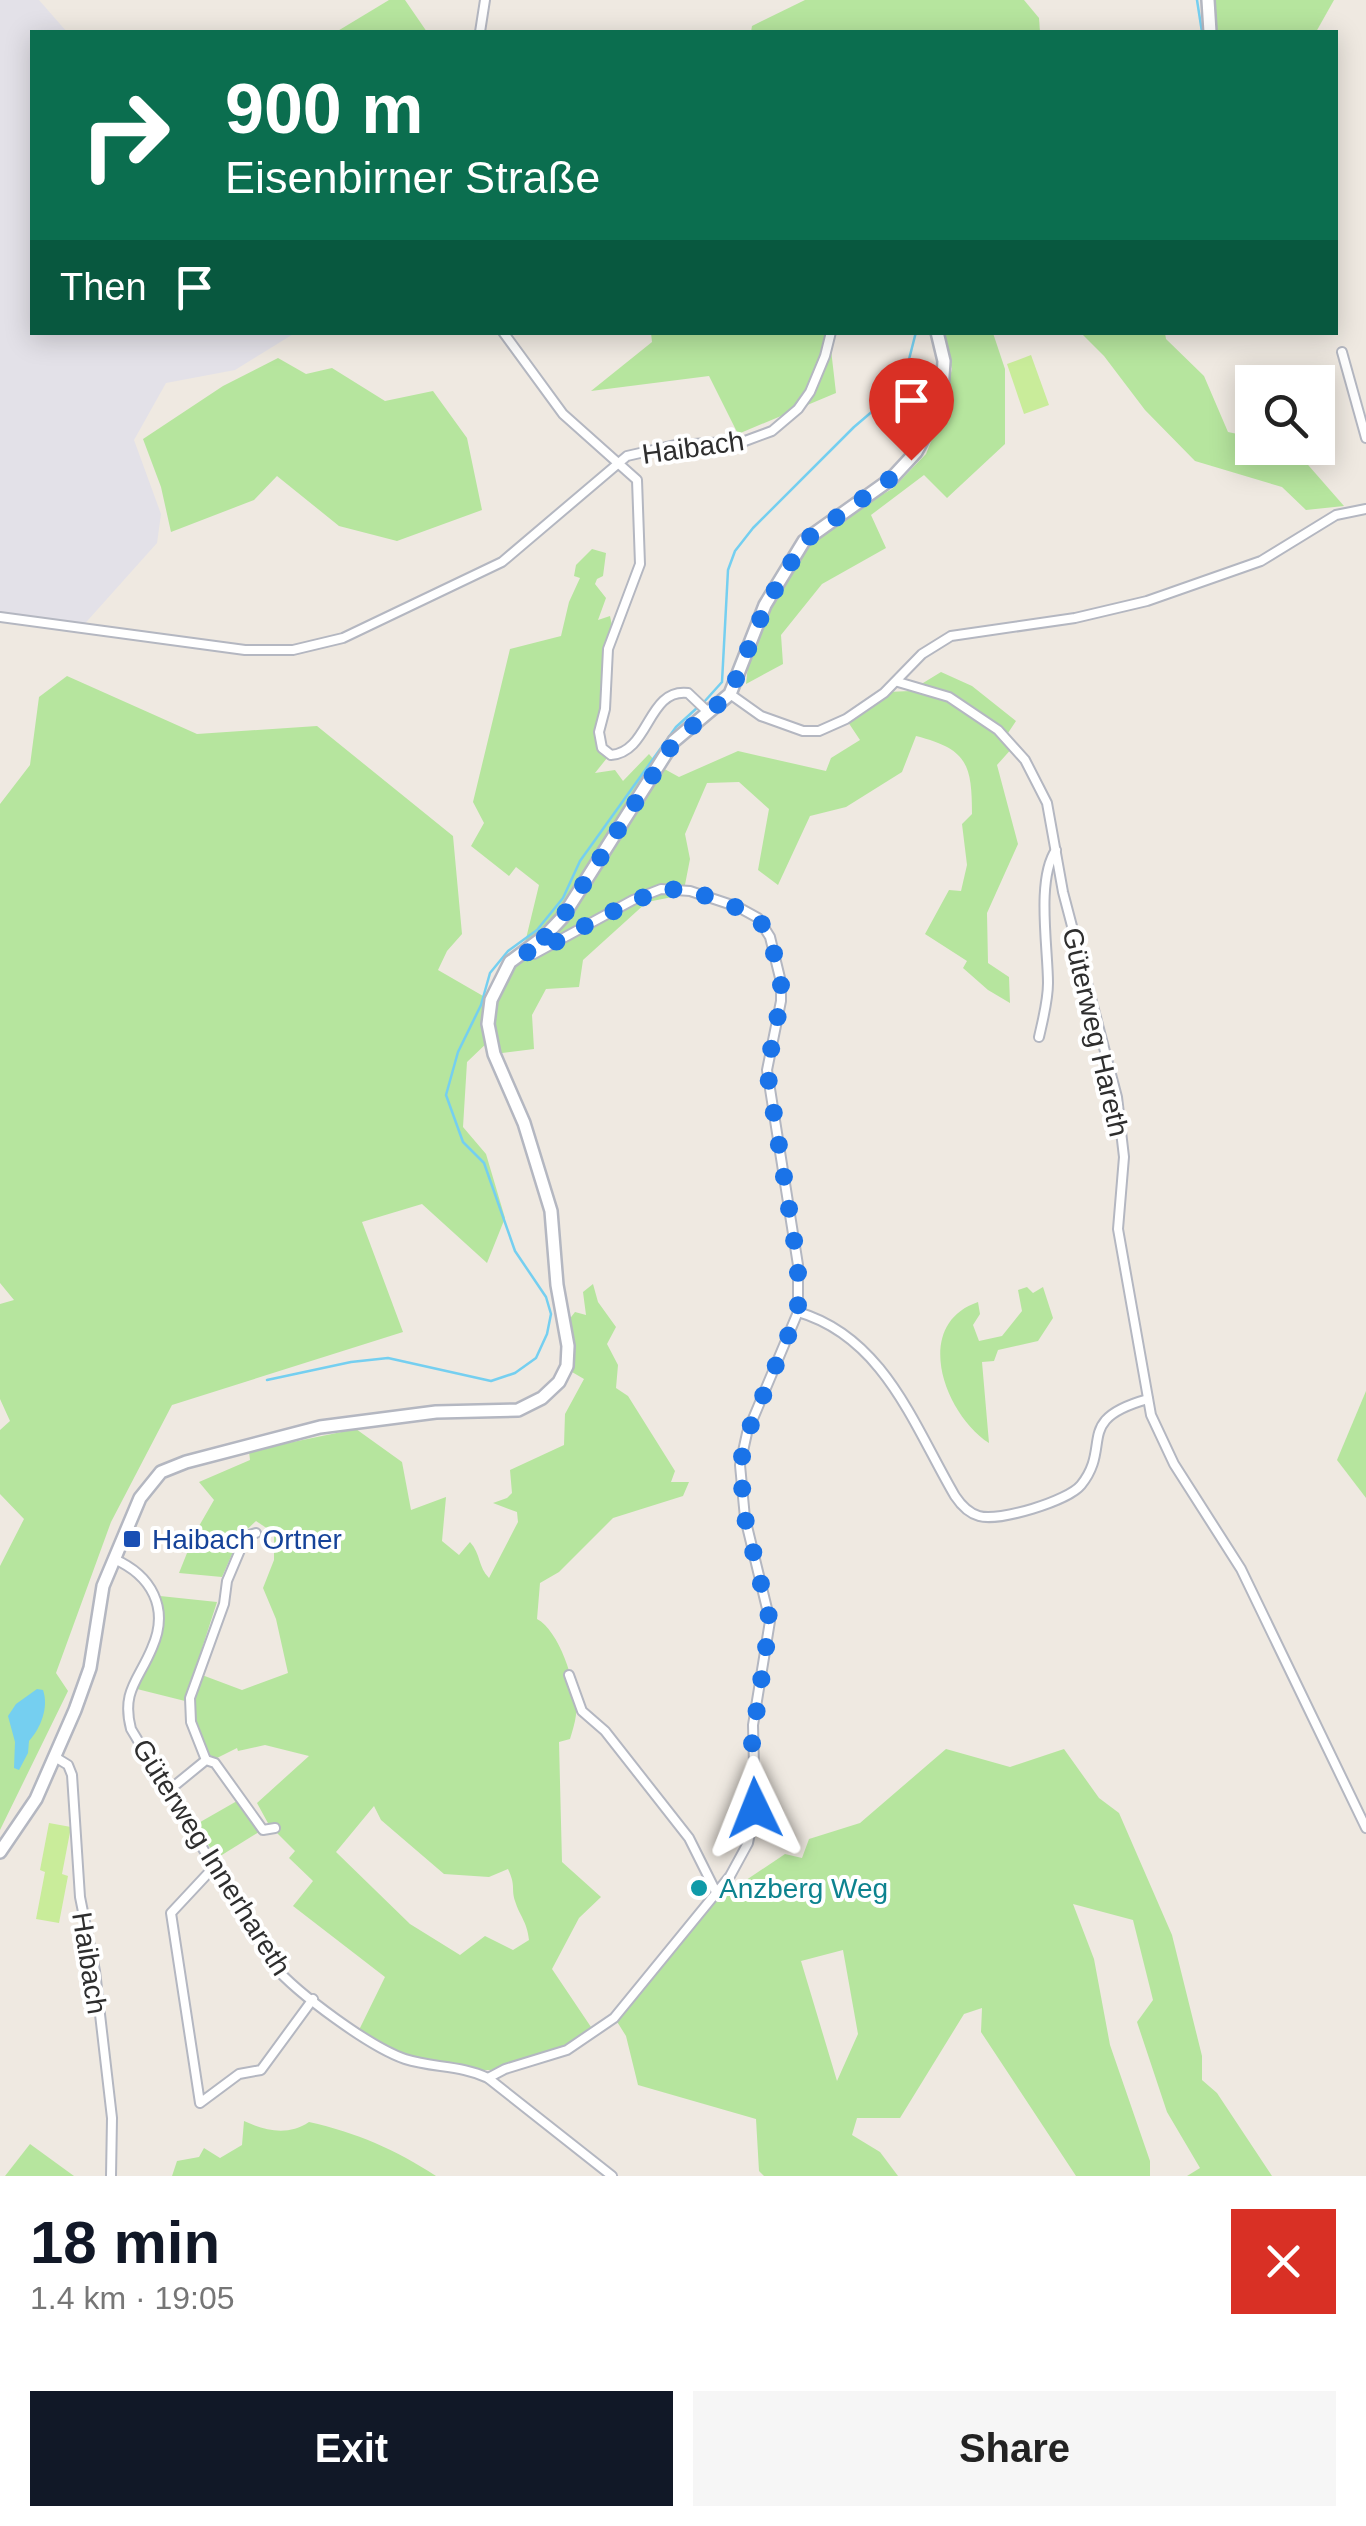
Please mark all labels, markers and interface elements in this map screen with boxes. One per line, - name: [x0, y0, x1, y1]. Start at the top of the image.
- icon: right: [60, 70, 190, 200]
- text: 900 m: [225, 70, 423, 148]
- text: Eisenbirner Straße: [225, 152, 600, 203]
- icon: arrive: [167, 260, 222, 315]
- text: Then: [60, 266, 147, 308]
- pin: [869, 358, 954, 461]
- map controls: [1235, 365, 1335, 465]
- button: search: [1235, 365, 1335, 465]
- icon: arrive: [884, 373, 939, 428]
- street label: Haibach: [640, 425, 746, 470]
- street label: Güterweg Hareth: [1056, 925, 1135, 1139]
- place label: Haibach Ortner: [152, 1524, 342, 1555]
- marker: Haibach Ortner: [121, 1528, 143, 1550]
- street label: Güterweg Innerhareth: [126, 1734, 297, 1981]
- position arrow: [703, 1756, 807, 1860]
- place label: Anzberg Weg: [719, 1873, 888, 1904]
- marker: Anzberg Weg: [688, 1877, 710, 1899]
- street label: Haibach: [66, 1910, 113, 2016]
- text: 18 min: [30, 2209, 220, 2276]
- button: close: [1231, 2209, 1336, 2314]
- text: 1.4 km · 19:05: [30, 2280, 235, 2316]
- button: Exit: [30, 2391, 673, 2506]
- button: Share: [693, 2391, 1336, 2506]

